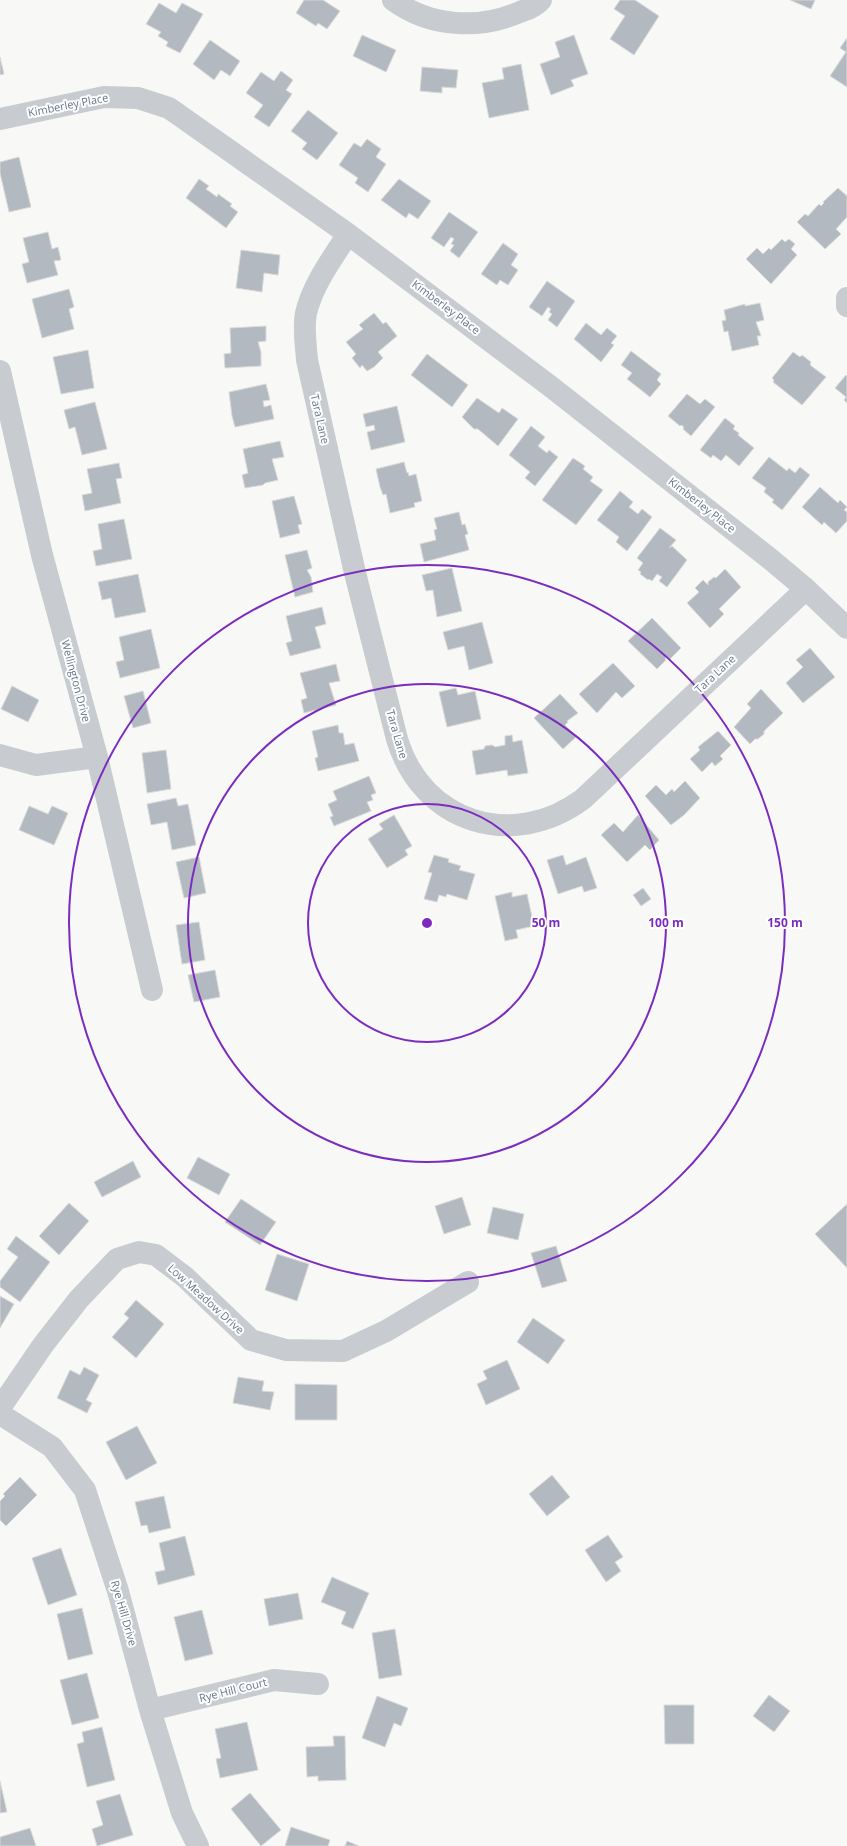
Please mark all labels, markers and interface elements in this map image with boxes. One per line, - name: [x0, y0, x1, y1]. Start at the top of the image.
- street label: Kimberley Place: [27, 89, 109, 120]
- street label: Kimberley Place: [409, 276, 483, 337]
- street label: Tara Lane: [308, 393, 333, 445]
- street label: Kimberley Place: [666, 474, 739, 536]
- street label: Wellington Drive: [58, 638, 95, 724]
- street label: Tara Lane: [691, 651, 738, 696]
- street label: Tara Lane: [383, 708, 412, 760]
- text: 50 m: [532, 914, 560, 931]
- text: 100 m: [648, 914, 684, 931]
- text: 150 m: [767, 914, 803, 931]
- centre of rings: [420, 916, 434, 930]
- street label: Low Meadow Drive: [165, 1260, 248, 1337]
- street label: Rye Hill Drive: [108, 1578, 141, 1647]
- street label: Rye Hill Court: [197, 1674, 268, 1705]

